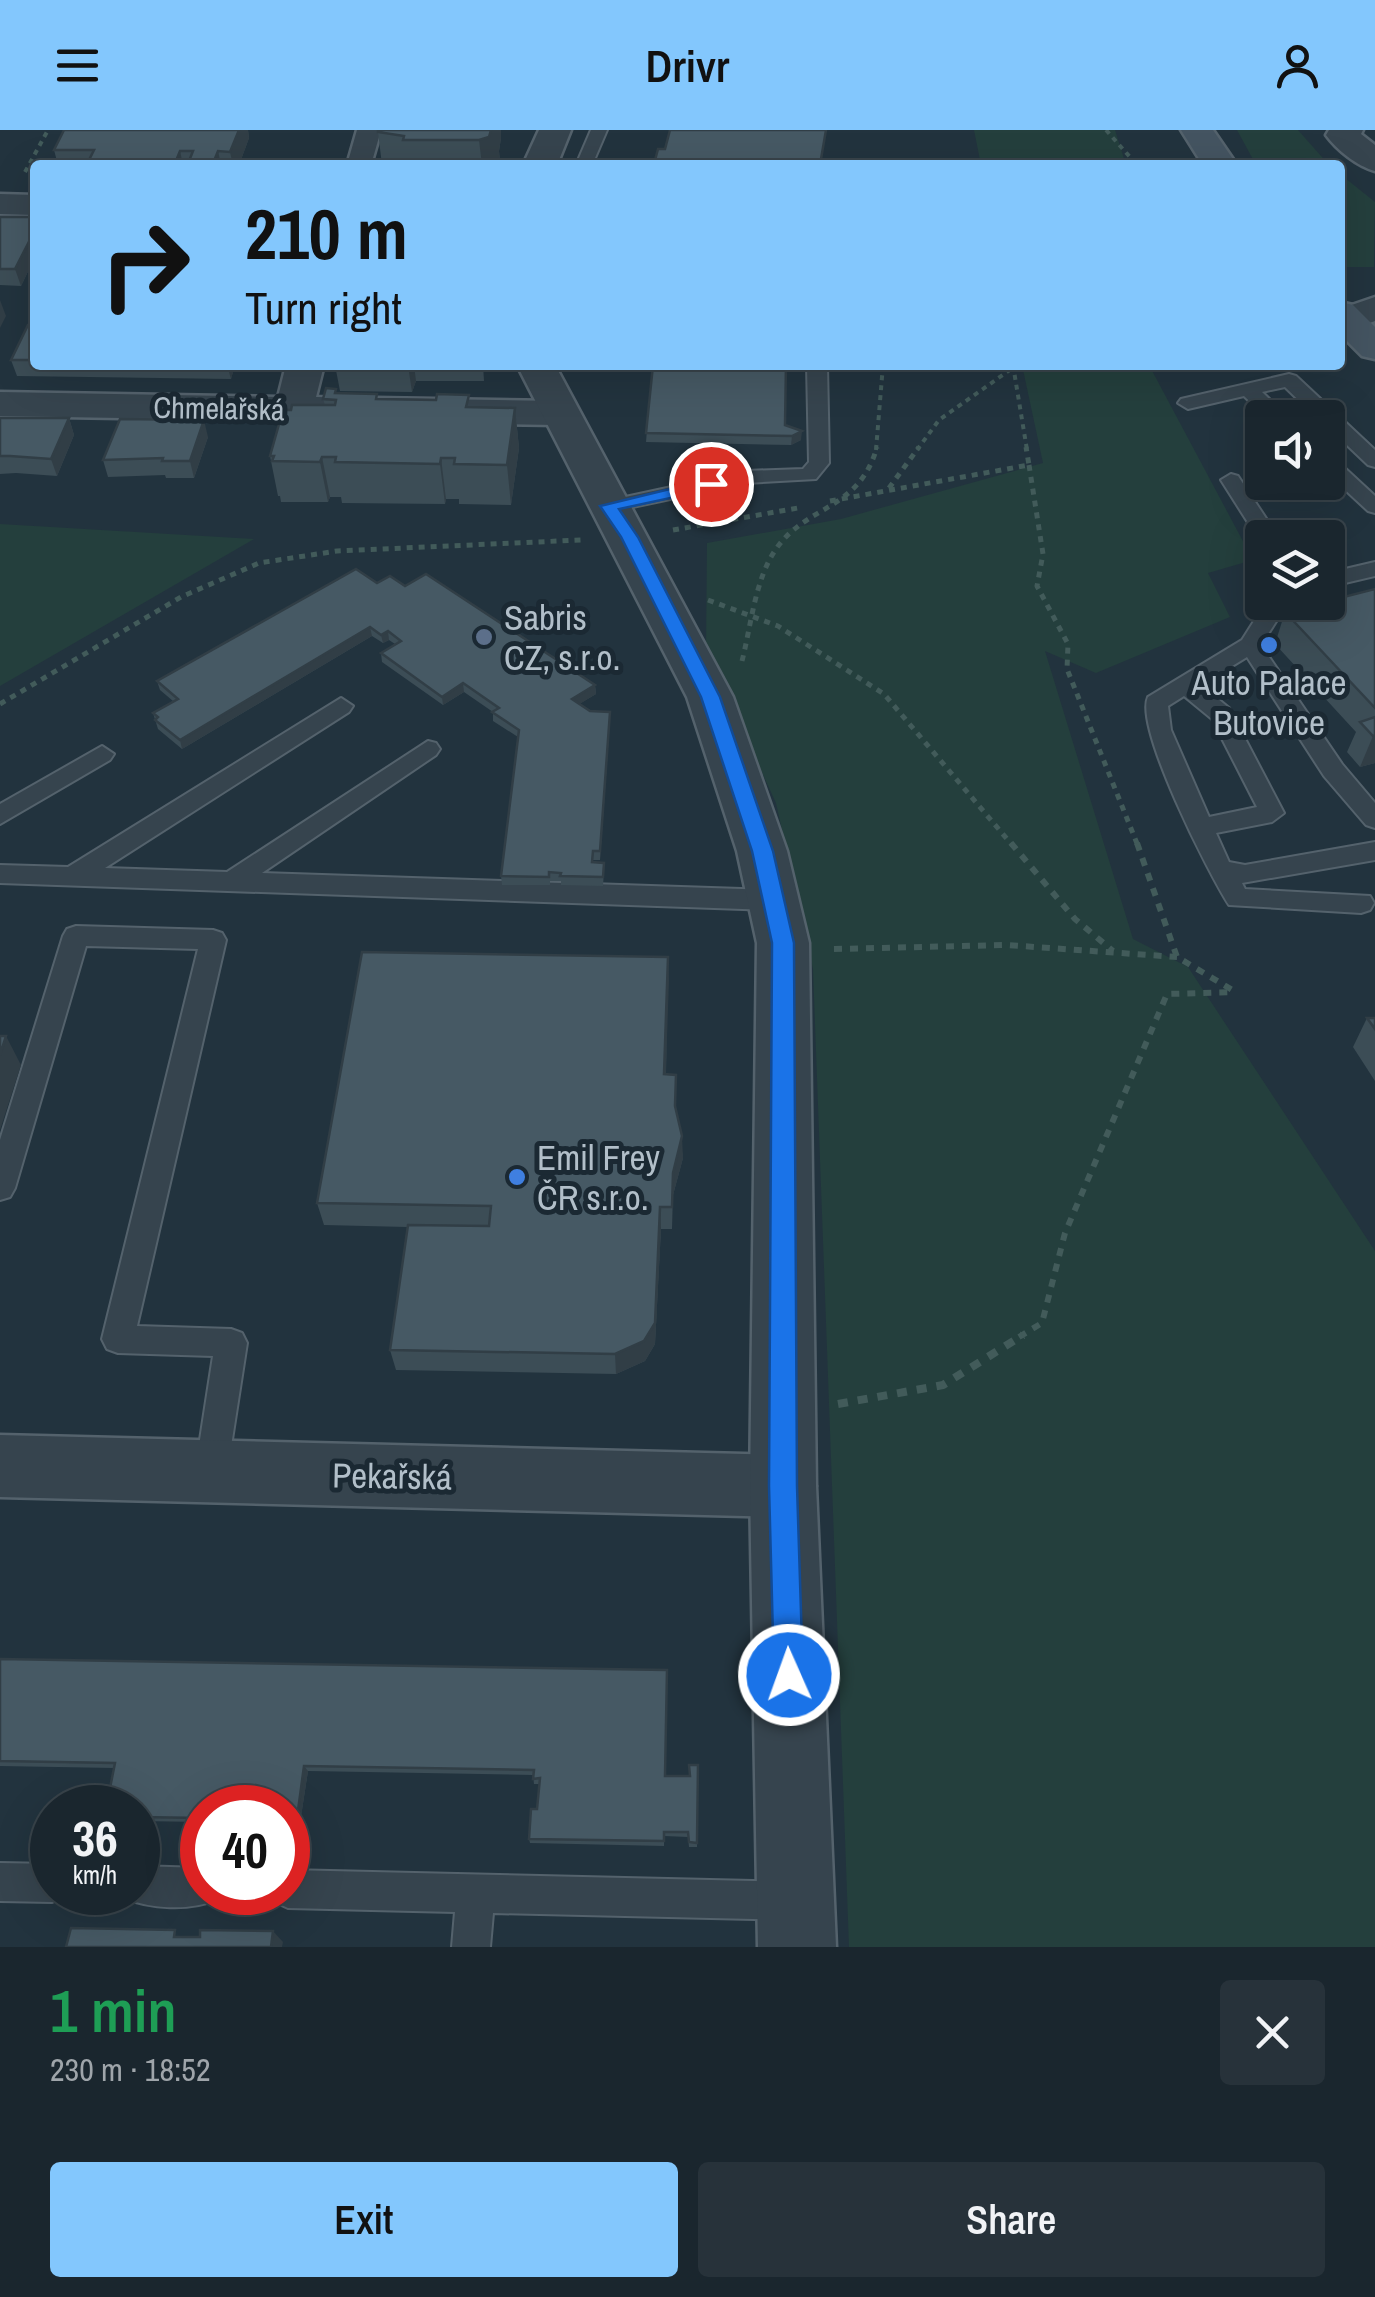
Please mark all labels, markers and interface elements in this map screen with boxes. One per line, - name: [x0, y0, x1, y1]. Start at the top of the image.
- text: Drivr: [646, 35, 729, 96]
- icon: menu: [50, 38, 105, 93]
- icon: person: [1270, 38, 1325, 93]
- text: 210 m: [245, 187, 408, 281]
- icon: right: [80, 200, 210, 330]
- text: Turn right: [245, 277, 402, 338]
- street label: Chmelařská: [153, 387, 285, 429]
- map controls: [1245, 400, 1345, 620]
- button: sound: [1245, 400, 1345, 500]
- pin: [669, 442, 754, 527]
- icon: arrive: [684, 457, 739, 512]
- button: layers: [1245, 520, 1345, 620]
- place label: Sabris CZ, s.r.o.: [504, 594, 620, 681]
- marker: Sabris CZ, s.r.o.: [473, 626, 495, 648]
- marker: Auto Palace Butovice: [1258, 634, 1280, 656]
- place label: Auto Palace Butovice: [1191, 659, 1346, 746]
- place label: Emil Frey ČR s.r.o.: [537, 1134, 660, 1221]
- marker: Emil Frey ČR s.r.o.: [506, 1166, 528, 1188]
- street label: Pekařská: [332, 1451, 452, 1501]
- position arrow: [737, 1623, 841, 1727]
- speed limit sign: 40: [180, 1785, 310, 1915]
- text: 36: [72, 1804, 118, 1872]
- text: km/h: [73, 1858, 117, 1892]
- text: 1 min: [50, 1970, 177, 2051]
- button: close: [1220, 1980, 1325, 2085]
- text: 230 m · 18:52: [50, 2048, 210, 2091]
- button: Exit: [50, 2162, 678, 2277]
- button: Share: [698, 2162, 1325, 2277]

